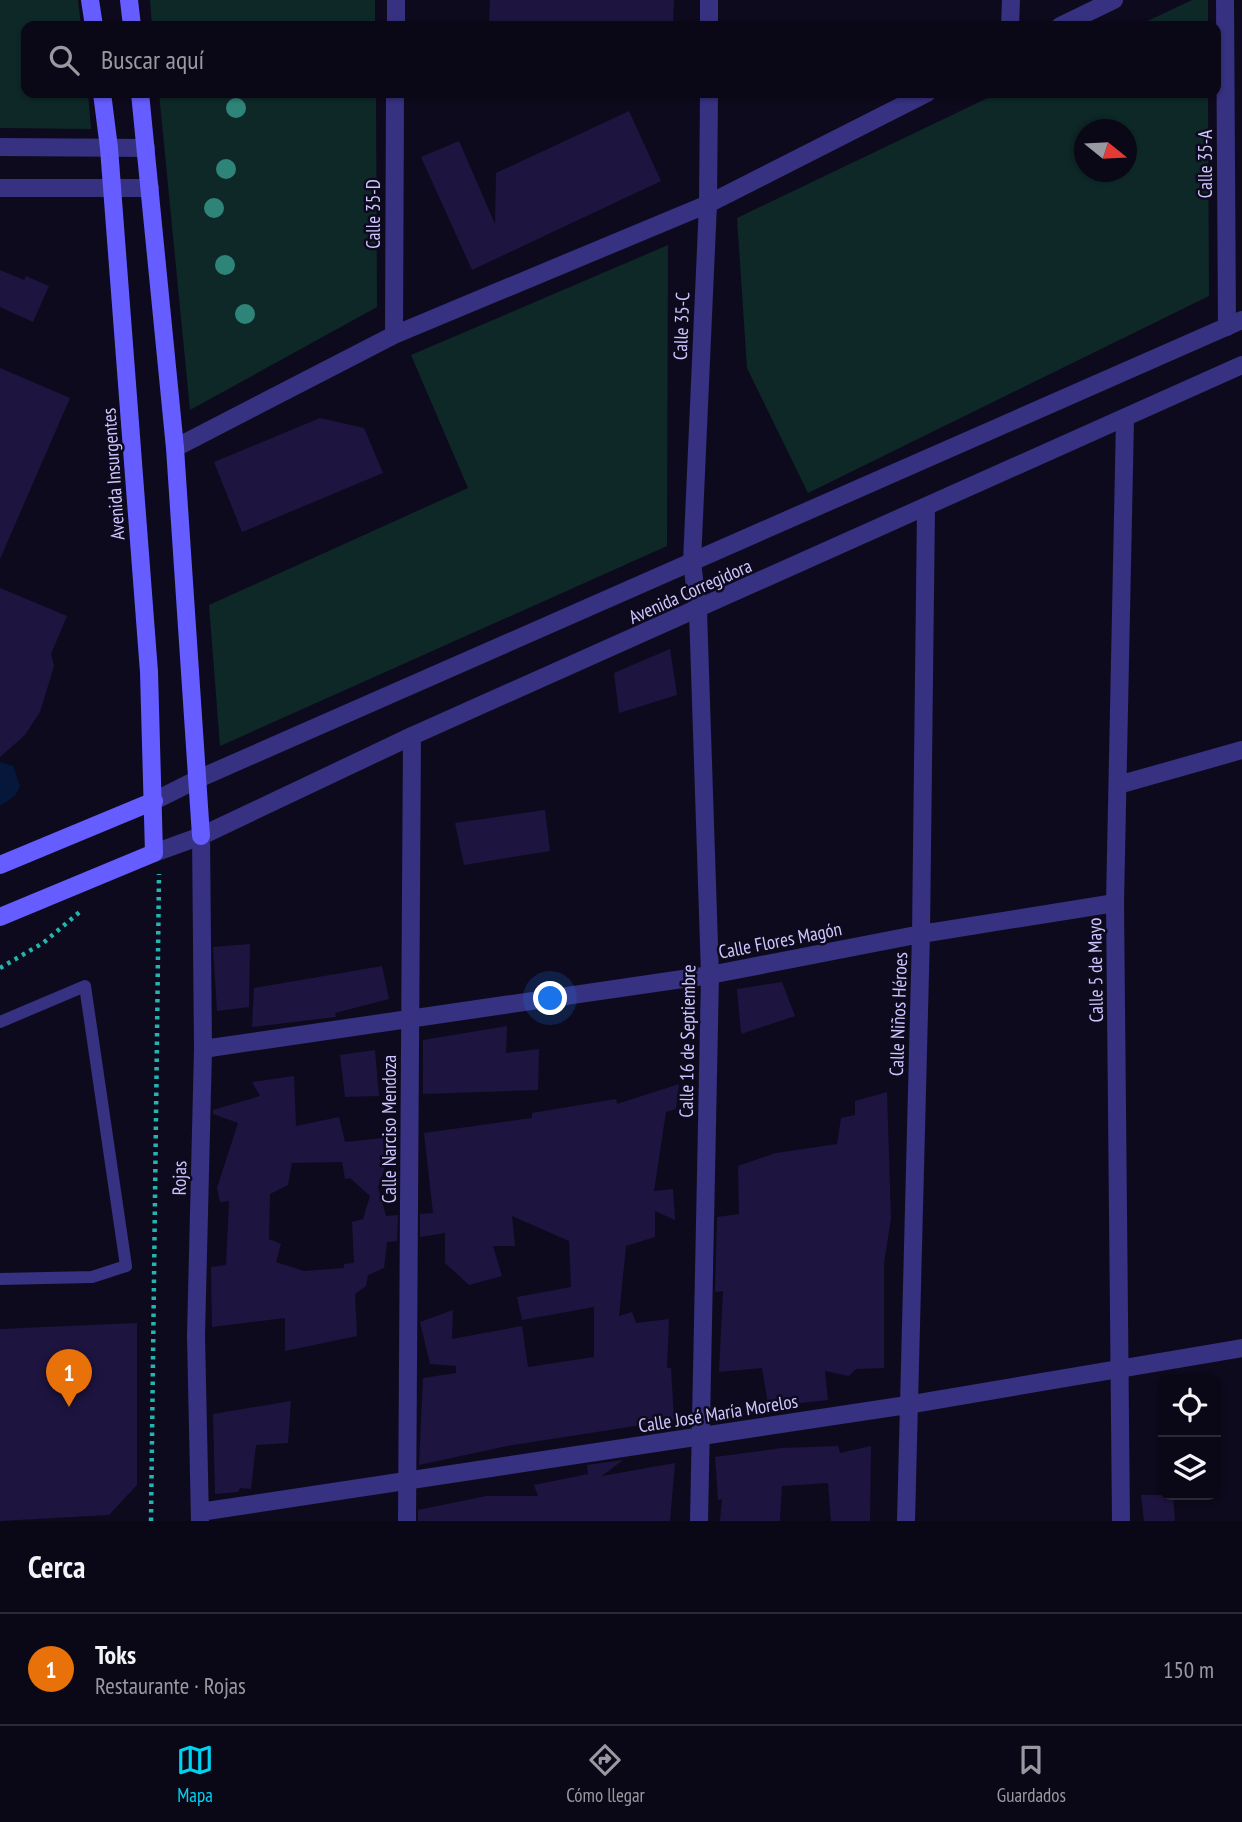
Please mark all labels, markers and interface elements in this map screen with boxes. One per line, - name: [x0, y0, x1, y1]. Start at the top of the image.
- search box: [21, 21, 1221, 98]
- icon: search: [45, 41, 83, 79]
- text: Buscar aquí: [101, 43, 204, 76]
- north arrow: [1074, 119, 1137, 182]
- street label: Calle 35-A: [1193, 130, 1217, 198]
- street label: Calle 35-D: [361, 179, 385, 249]
- street label: Calle 35-C: [668, 291, 694, 360]
- street label: Avenida Insurgentes: [96, 407, 130, 541]
- street label: Avenida Corregidora: [625, 553, 755, 629]
- street label: Calle Flores Magón: [716, 916, 844, 964]
- street label: Calle 5 de Mayo: [1082, 918, 1108, 1022]
- street label: Calle Niños Héroes: [884, 952, 912, 1076]
- street label: Calle 16 de Septiembre: [674, 964, 700, 1118]
- your location: [533, 981, 567, 1015]
- street label: Calle Narciso Mendoza: [377, 1055, 401, 1203]
- street label: Rojas: [167, 1160, 191, 1196]
- pin: 1: [46, 1349, 92, 1407]
- map controls: [1158, 1374, 1221, 1500]
- button: locate: [1158, 1374, 1221, 1437]
- street label: Calle José María Morelos: [637, 1389, 799, 1437]
- button: layers: [1158, 1437, 1221, 1500]
- text: Cerca: [28, 1547, 85, 1586]
- text: Toks: [95, 1638, 136, 1671]
- text: 1: [46, 1655, 57, 1684]
- text: 150 m: [1163, 1655, 1214, 1684]
- text: Restaurante · Rojas: [95, 1671, 246, 1700]
- tab: Mapa: [176, 1741, 214, 1807]
- tab: Cómo llegar: [566, 1741, 645, 1807]
- tab: Guardados: [997, 1741, 1066, 1807]

